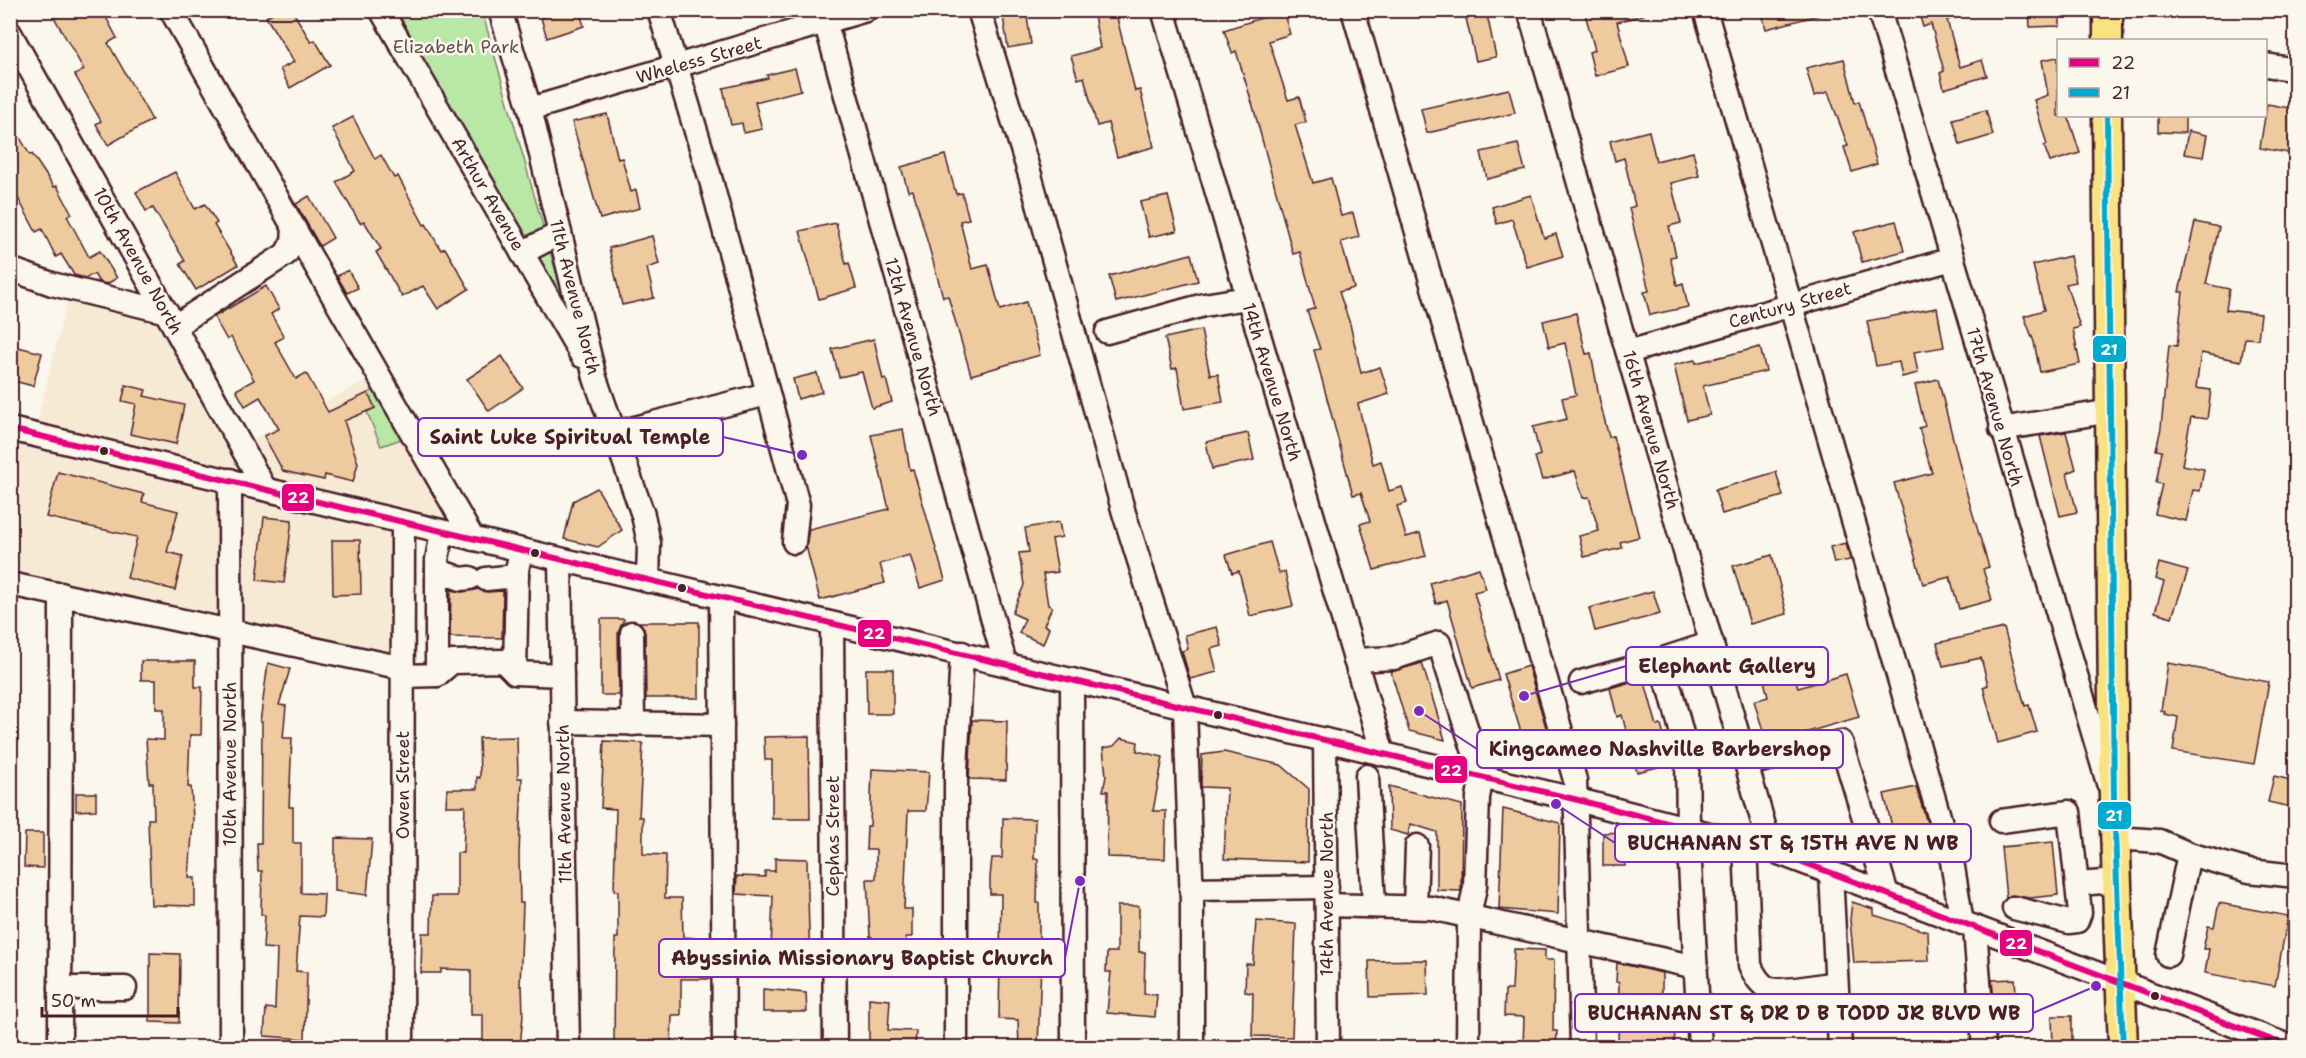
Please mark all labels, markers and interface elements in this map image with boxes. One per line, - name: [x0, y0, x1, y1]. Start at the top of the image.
- street label: Wheless Street: [633, 31, 765, 89]
- park label: Elizabeth Park: [393, 35, 519, 59]
- legend: [2057, 39, 2267, 117]
- text: 22: [2111, 51, 2135, 75]
- text: 21: [2111, 81, 2130, 105]
- street label: Arthur Avenue: [446, 133, 530, 255]
- street label: 10th Avenue North: [87, 183, 189, 339]
- street label: 11th Avenue North: [544, 217, 606, 377]
- street label: 12th Avenue North: [879, 255, 947, 419]
- street label: Century Street: [1726, 276, 1854, 334]
- street label: 14th Avenue North: [1236, 300, 1308, 464]
- street label: 17th Avenue North: [1961, 325, 2029, 489]
- line badge: 21: [2092, 335, 2127, 363]
- text: 21: [2100, 339, 2118, 360]
- street label: 16th Avenue North: [1617, 348, 1685, 512]
- callout: Saint Luke Spiritual Temple: [418, 418, 723, 456]
- text: Saint Luke Spiritual Temple: [430, 424, 710, 450]
- unlabelled marker: [98, 445, 110, 457]
- line badge: 22: [281, 483, 315, 512]
- text: 22: [287, 487, 309, 508]
- unlabelled marker: [529, 547, 541, 559]
- unlabelled marker: [676, 582, 688, 594]
- line badge: 22: [857, 619, 892, 648]
- text: 22: [863, 623, 885, 644]
- callout: Elephant Gallery: [1626, 647, 1828, 685]
- text: Elephant Gallery: [1638, 653, 1816, 679]
- street label: 10th Avenue North: [218, 681, 242, 847]
- unlabelled marker: [1212, 709, 1224, 721]
- street label: 11th Avenue North: [551, 724, 577, 884]
- callout: Kingcameo Nashville Barbershop: [1477, 730, 1843, 768]
- street label: Owen Street: [391, 731, 415, 839]
- text: Kingcameo Nashville Barbershop: [1489, 736, 1831, 762]
- line badge: 22: [1434, 755, 1468, 784]
- text: 22: [1440, 760, 1462, 781]
- street label: Cephas Street: [821, 775, 845, 897]
- line badge: 21: [2097, 801, 2132, 830]
- text: 21: [2105, 805, 2123, 826]
- street label: 14th Avenue North: [1315, 812, 1339, 976]
- callout: BUCHANAN ST & 15TH AVE N WB: [1615, 824, 1971, 862]
- text: BUCHANAN ST & 15TH AVE N WB: [1627, 830, 1959, 856]
- line badge: 22: [1999, 929, 2033, 957]
- text: 22: [2005, 933, 2027, 954]
- callout: Abyssinia Missionary Baptist Church: [659, 939, 1065, 977]
- text: Abyssinia Missionary Baptist Church: [671, 945, 1053, 971]
- scale bar: [42, 980, 178, 1018]
- text: 50 m: [51, 989, 96, 1013]
- unlabelled marker: [2149, 990, 2161, 1002]
- callout: BUCHANAN ST & DR D B TODD JR BLVD WB: [1575, 994, 2033, 1032]
- text: BUCHANAN ST & DR D B TODD JR BLVD WB: [1587, 1000, 2021, 1026]

